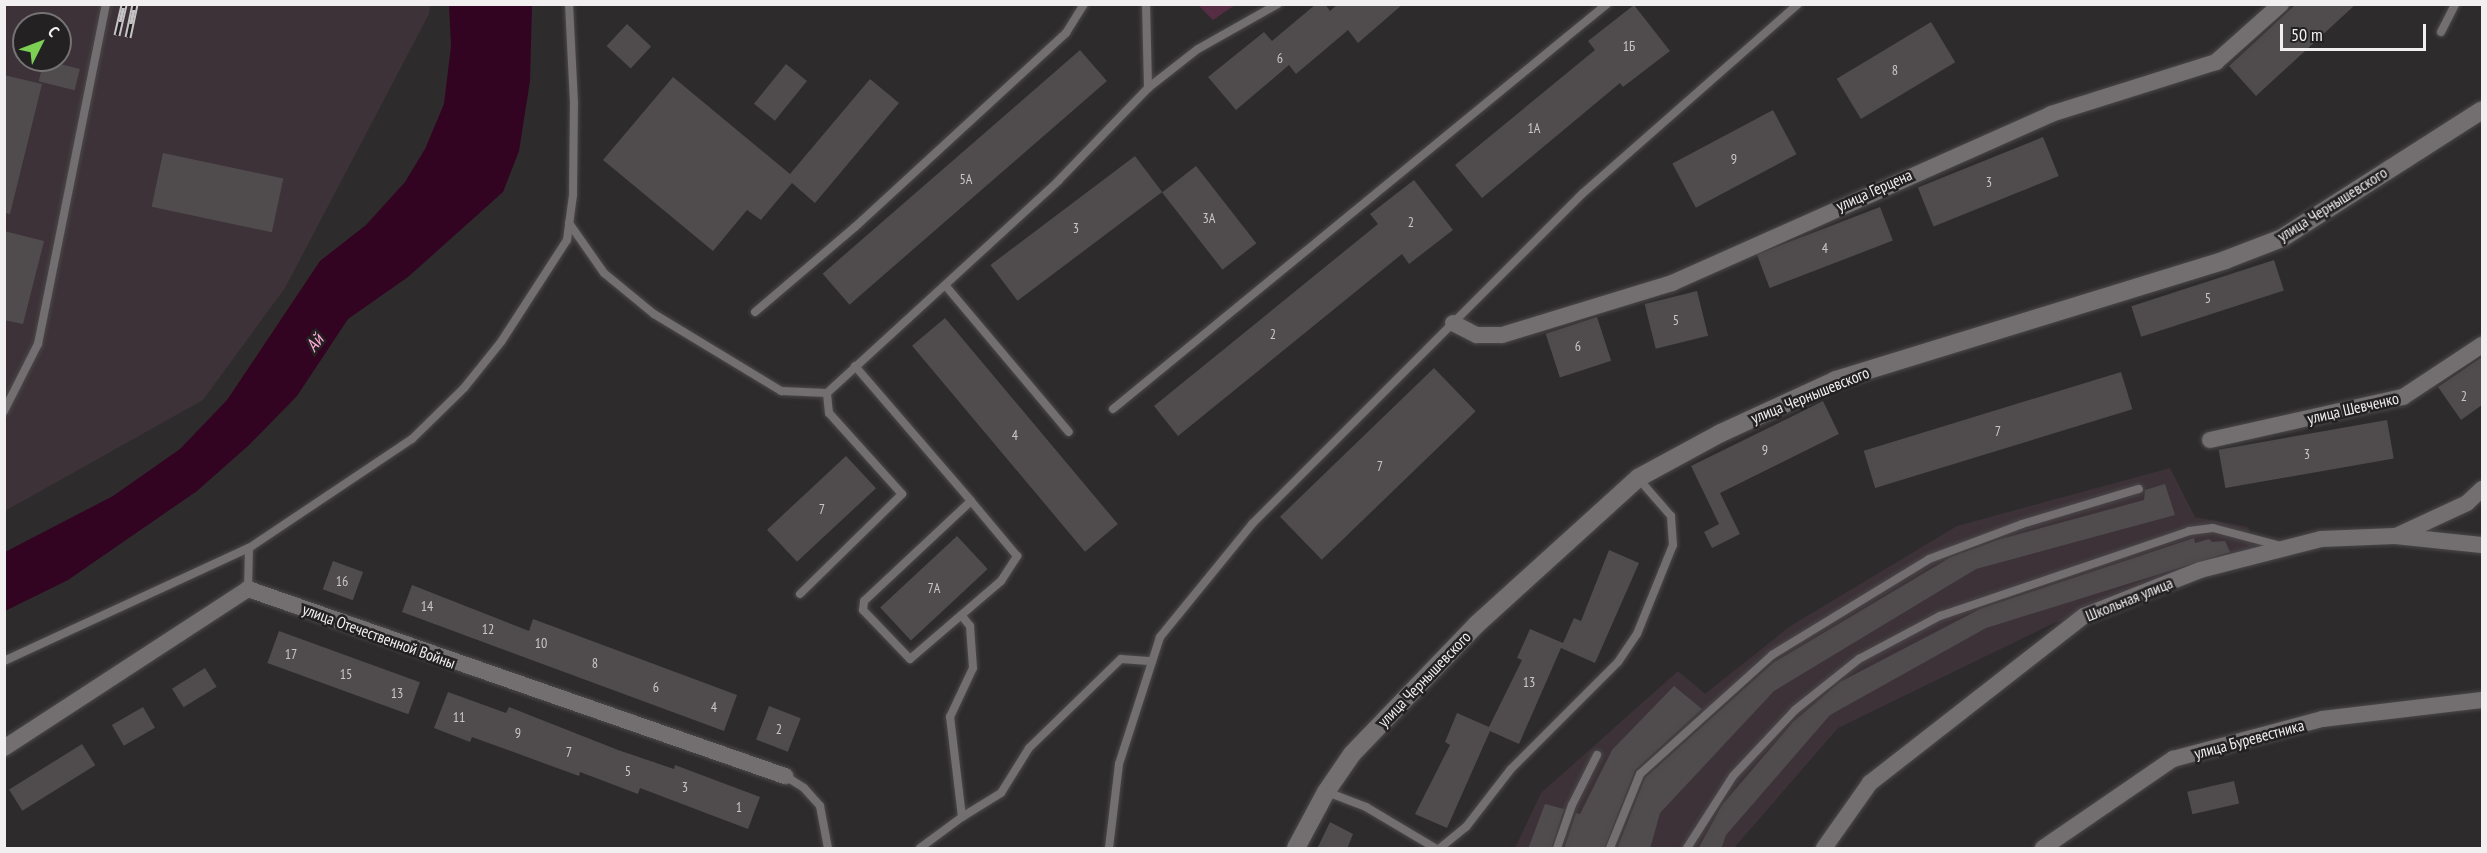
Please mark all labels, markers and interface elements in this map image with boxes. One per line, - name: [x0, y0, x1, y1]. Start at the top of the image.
- north arrow: [12, 12, 72, 72]
- scale bar: [2283, 12, 2428, 50]
- text: С: [44, 22, 64, 41]
- text: 50 m: [2291, 23, 2323, 46]
- house number: 1Б: [1623, 38, 1635, 54]
- house number: 6: [1277, 50, 1283, 66]
- house number: 8: [1892, 62, 1898, 78]
- house number: 1А: [1528, 120, 1540, 136]
- house number: 9: [1731, 151, 1737, 167]
- street label: улица Чернышевского: [2274, 163, 2390, 245]
- street label: улица Герцена: [1833, 165, 1915, 215]
- house number: 5А: [960, 171, 972, 187]
- house number: 3: [1986, 174, 1992, 190]
- house number: 3А: [1203, 210, 1215, 226]
- house number: 2: [1408, 214, 1414, 230]
- house number: 3: [1073, 220, 1079, 236]
- house number: 4: [1822, 240, 1828, 256]
- house number: 5: [2205, 290, 2211, 306]
- house number: 5: [1673, 312, 1679, 328]
- house number: 2: [1270, 326, 1276, 342]
- water label: Ай: [301, 330, 329, 356]
- house number: 6: [1575, 338, 1581, 354]
- street label: улица Чернышевского: [1748, 363, 1872, 427]
- street label: улица Шевченко: [2305, 388, 2401, 428]
- house number: 2: [2461, 388, 2467, 404]
- house number: 7: [1995, 423, 2001, 439]
- house number: 4: [1012, 427, 1018, 443]
- house number: 9: [1762, 442, 1768, 458]
- house number: 3: [2304, 446, 2310, 462]
- house number: 7: [1377, 458, 1383, 474]
- house number: 7: [819, 501, 825, 517]
- house number: 16: [336, 573, 348, 589]
- street label: Школьная улица: [2083, 573, 2175, 625]
- house number: 7А: [928, 580, 940, 596]
- house number: 14: [421, 598, 433, 614]
- street label: улица Отечественной Войны: [300, 599, 458, 673]
- house number: 12: [482, 621, 494, 637]
- street label: улица Чернышевского: [1373, 627, 1475, 731]
- house number: 10: [535, 635, 547, 651]
- house number: 17: [285, 646, 297, 662]
- house number: 8: [592, 655, 598, 671]
- house number: 15: [340, 666, 352, 682]
- house number: 13: [1523, 674, 1535, 690]
- house number: 6: [653, 679, 659, 695]
- house number: 13: [391, 685, 403, 701]
- house number: 4: [711, 699, 717, 715]
- house number: 11: [453, 709, 465, 725]
- street label: улица Буревестника: [2192, 715, 2306, 763]
- house number: 2: [776, 721, 782, 737]
- house number: 9: [515, 725, 521, 741]
- house number: 7: [566, 744, 572, 760]
- house number: 5: [625, 763, 631, 779]
- house number: 3: [682, 779, 688, 795]
- house number: 1: [736, 799, 742, 815]

